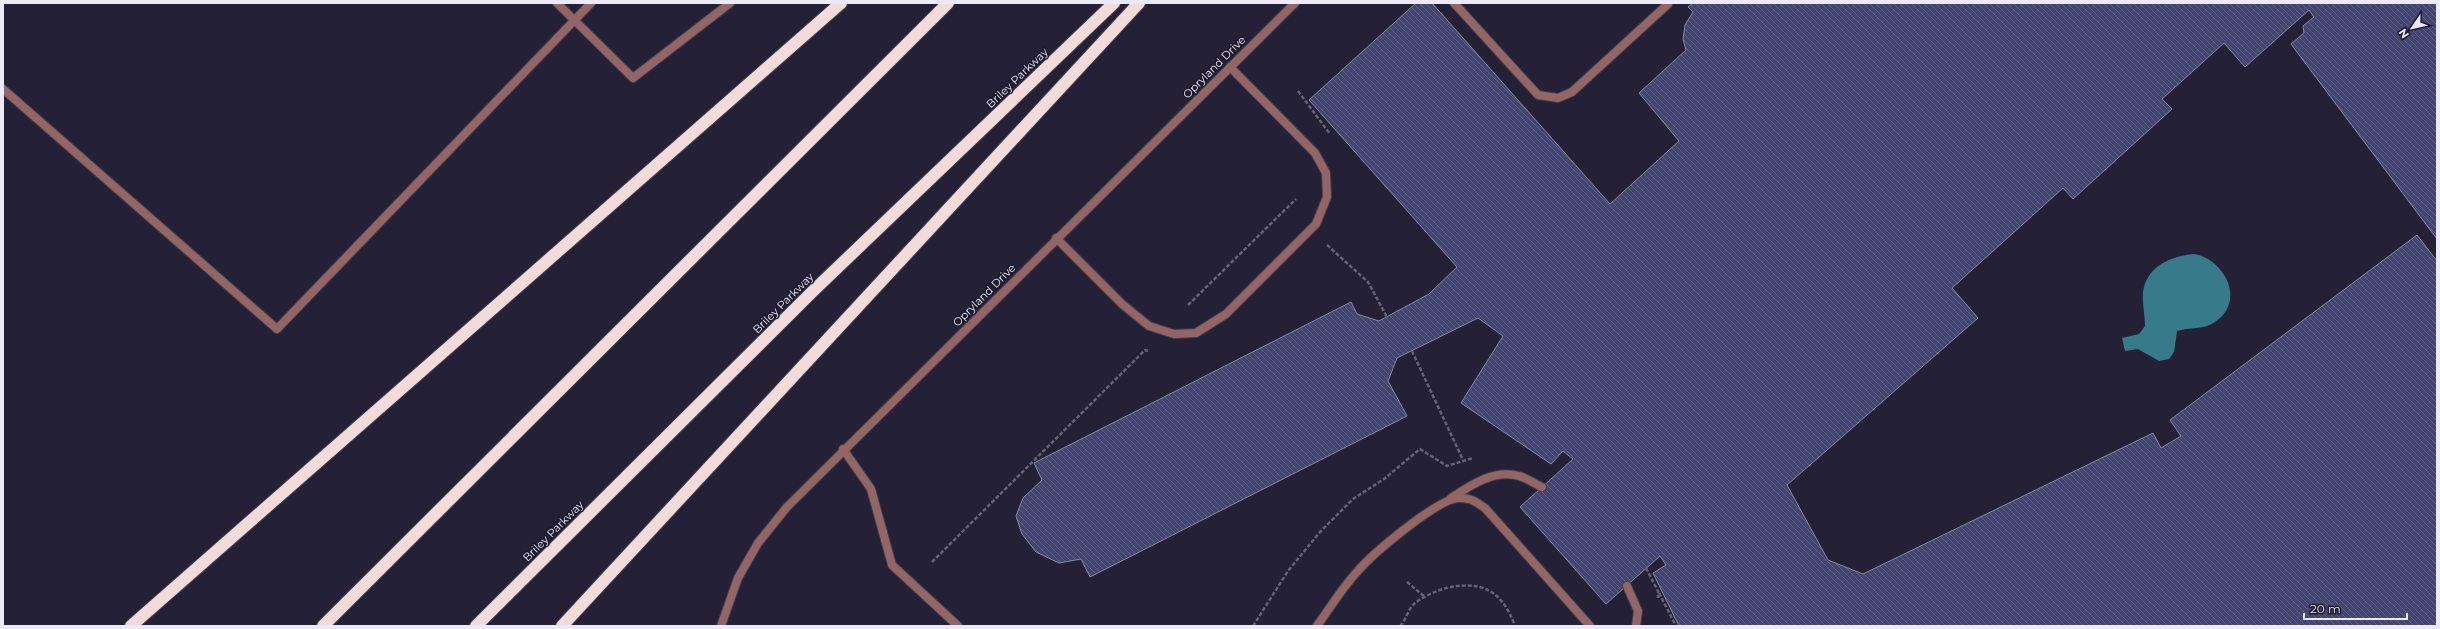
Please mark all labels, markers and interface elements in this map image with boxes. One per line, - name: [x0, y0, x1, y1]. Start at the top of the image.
- north arrow: [2392, 8, 2432, 48]
- text: N: [2395, 26, 2412, 41]
- street label: Opryland Drive: [1180, 32, 1249, 101]
- street label: Briley Parkway: [983, 45, 1051, 111]
- street label: Opryland Drive: [950, 260, 1019, 329]
- street label: Briley Parkway: [750, 270, 816, 336]
- street label: Briley Parkway: [520, 498, 586, 564]
- scale bar: [2304, 595, 2407, 621]
- text: 20 m: [2310, 601, 2341, 616]

